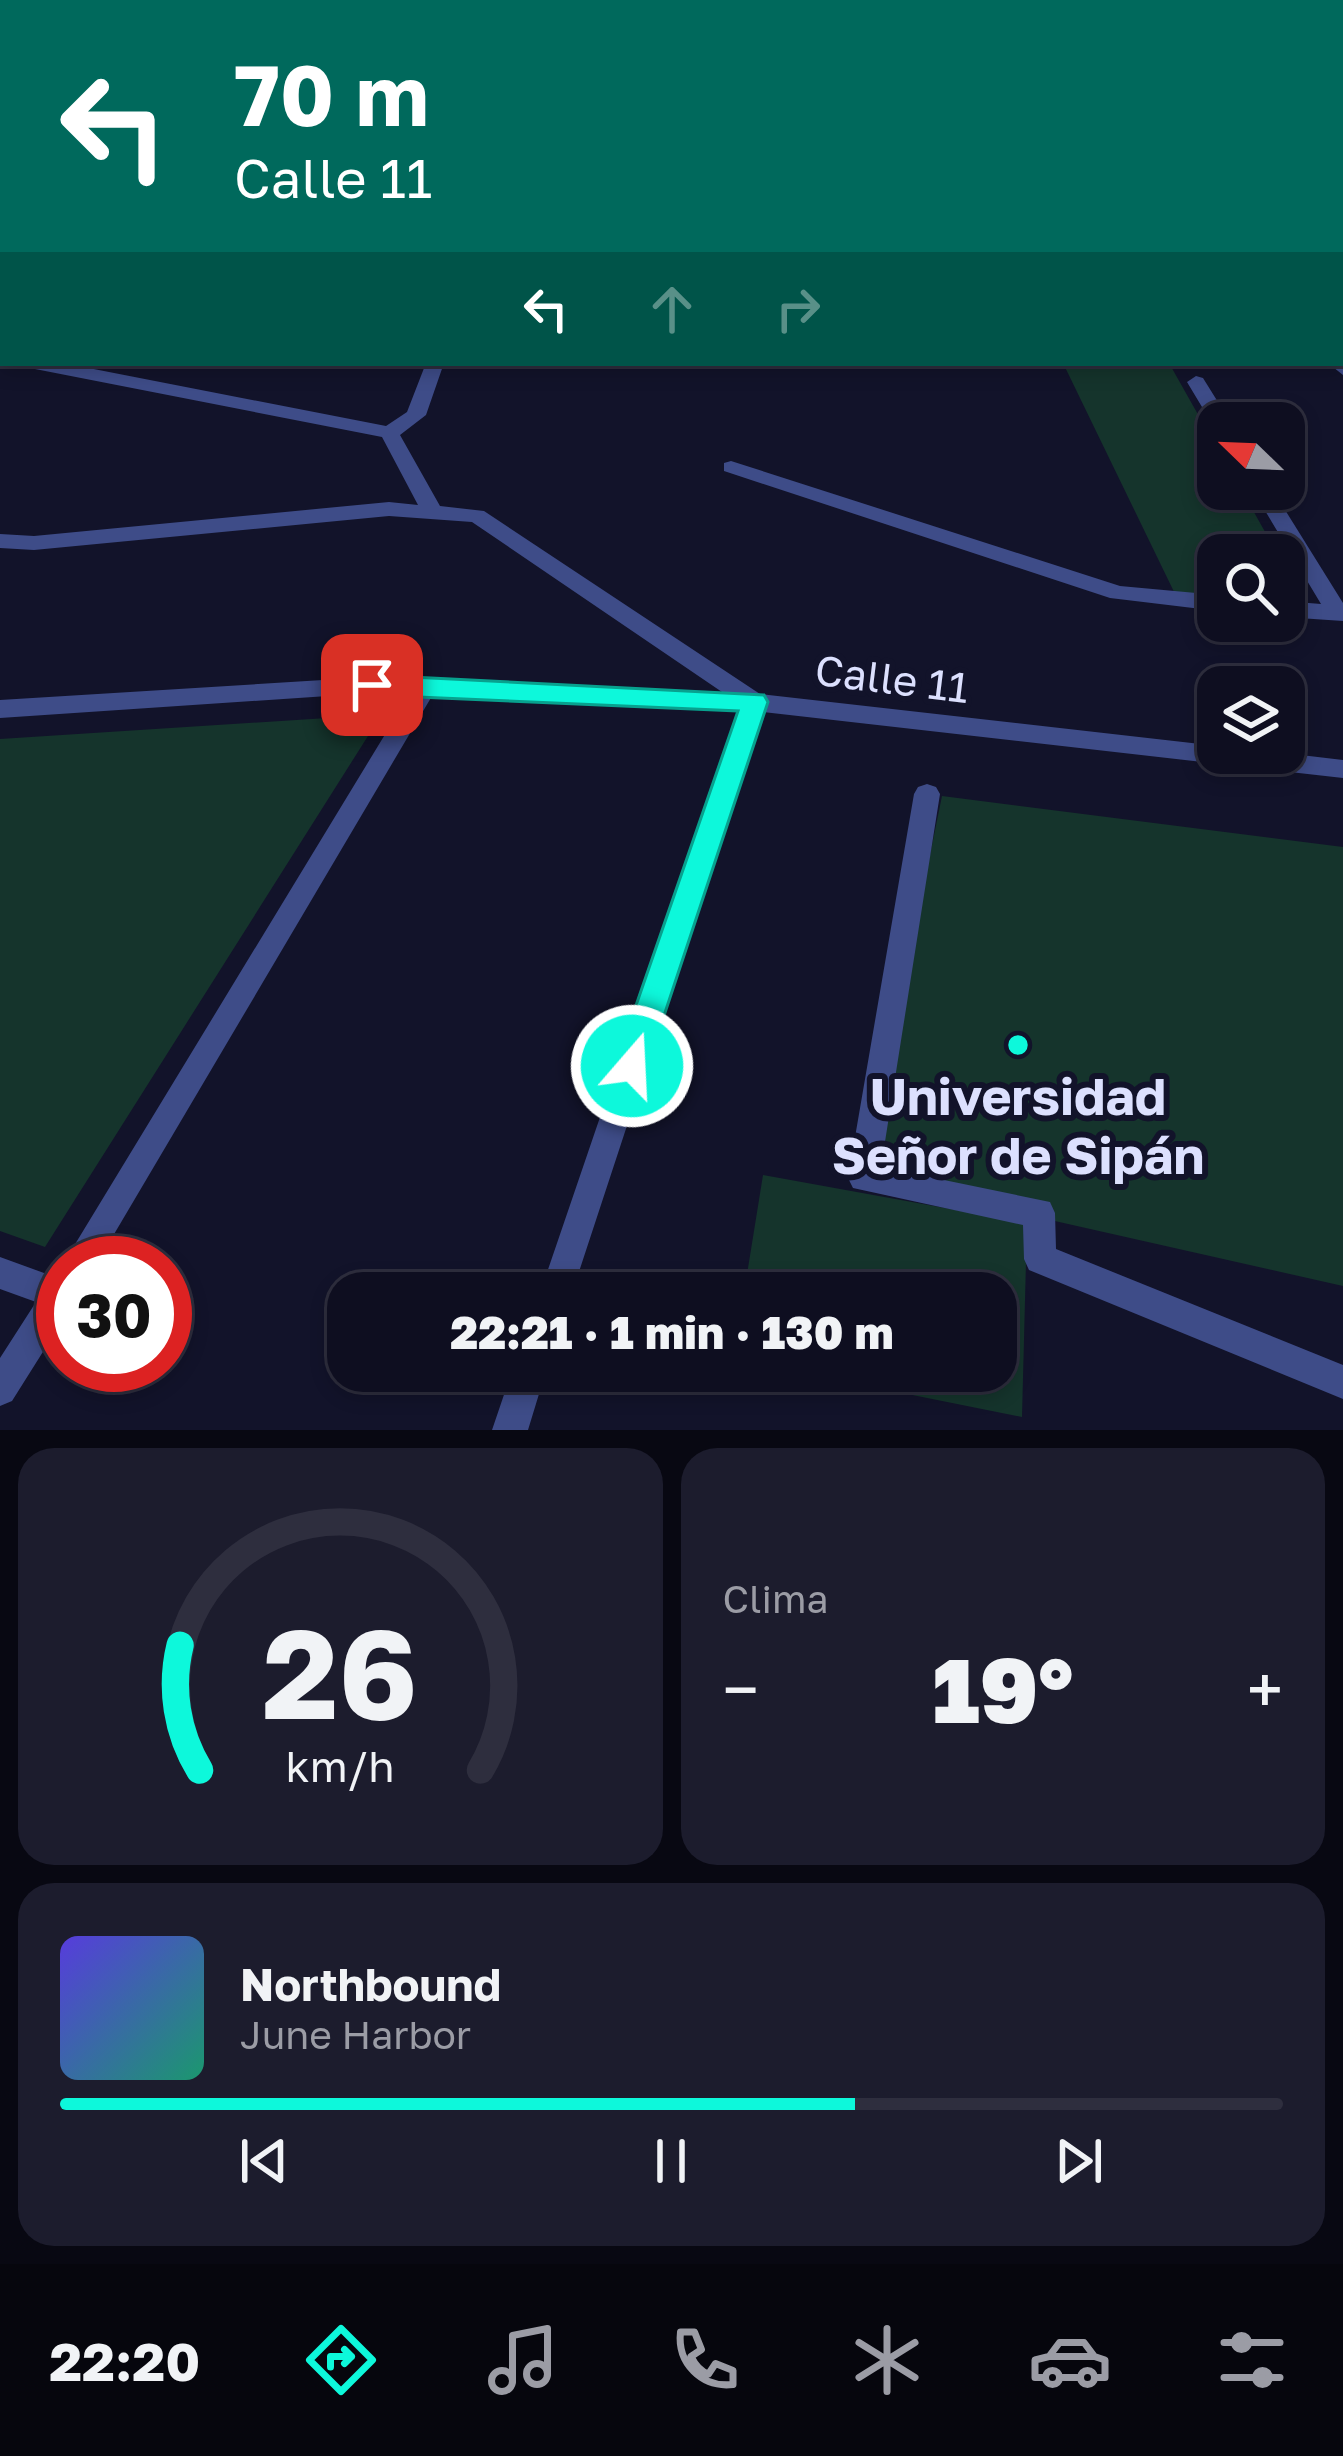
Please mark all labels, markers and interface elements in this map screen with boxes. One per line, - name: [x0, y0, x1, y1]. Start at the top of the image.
- text: 70 m: [234, 44, 429, 144]
- icon: left: [36, 48, 192, 204]
- text: Calle 11: [234, 145, 432, 210]
- icon: left: [513, 276, 579, 342]
- icon: ahead: [639, 276, 705, 342]
- icon: right: [765, 276, 831, 342]
- north arrow: [1197, 402, 1305, 510]
- map controls: [1197, 402, 1305, 774]
- button: search: [1197, 534, 1305, 642]
- pin: [321, 634, 423, 736]
- street label: Calle 11: [812, 644, 972, 712]
- icon: arrive: [339, 652, 405, 718]
- button: layers: [1197, 666, 1305, 774]
- position arrow: [569, 1003, 695, 1129]
- marker: Universidad Señor de Sipán: [1005, 1032, 1031, 1058]
- place label: Universidad Señor de Sipán: [832, 1065, 1204, 1185]
- speed limit sign: 30: [36, 1236, 192, 1392]
- text: 22:21 · 1 min · 130 m: [450, 1305, 894, 1359]
- text: Clima: [723, 1575, 829, 1622]
- text: 26: [263, 1597, 418, 1746]
- text: 19°: [932, 1635, 1073, 1743]
- text: −: [723, 1649, 759, 1729]
- text: +: [1247, 1649, 1283, 1729]
- text: km/h: [286, 1739, 395, 1790]
- text: Northbound: [240, 1957, 501, 2011]
- text: June Harbor: [240, 2011, 471, 2058]
- icon: previous: [231, 2128, 297, 2194]
- icon: pause: [638, 2128, 704, 2194]
- icon: next: [1046, 2128, 1112, 2194]
- icon: directions: [299, 2318, 383, 2402]
- icon: music: [481, 2318, 565, 2402]
- icon: phone: [663, 2318, 747, 2402]
- icon: climate: [845, 2318, 929, 2402]
- icon: car: [1028, 2318, 1112, 2402]
- icon: filters: [1210, 2318, 1294, 2402]
- text: 22:20: [49, 2328, 200, 2393]

